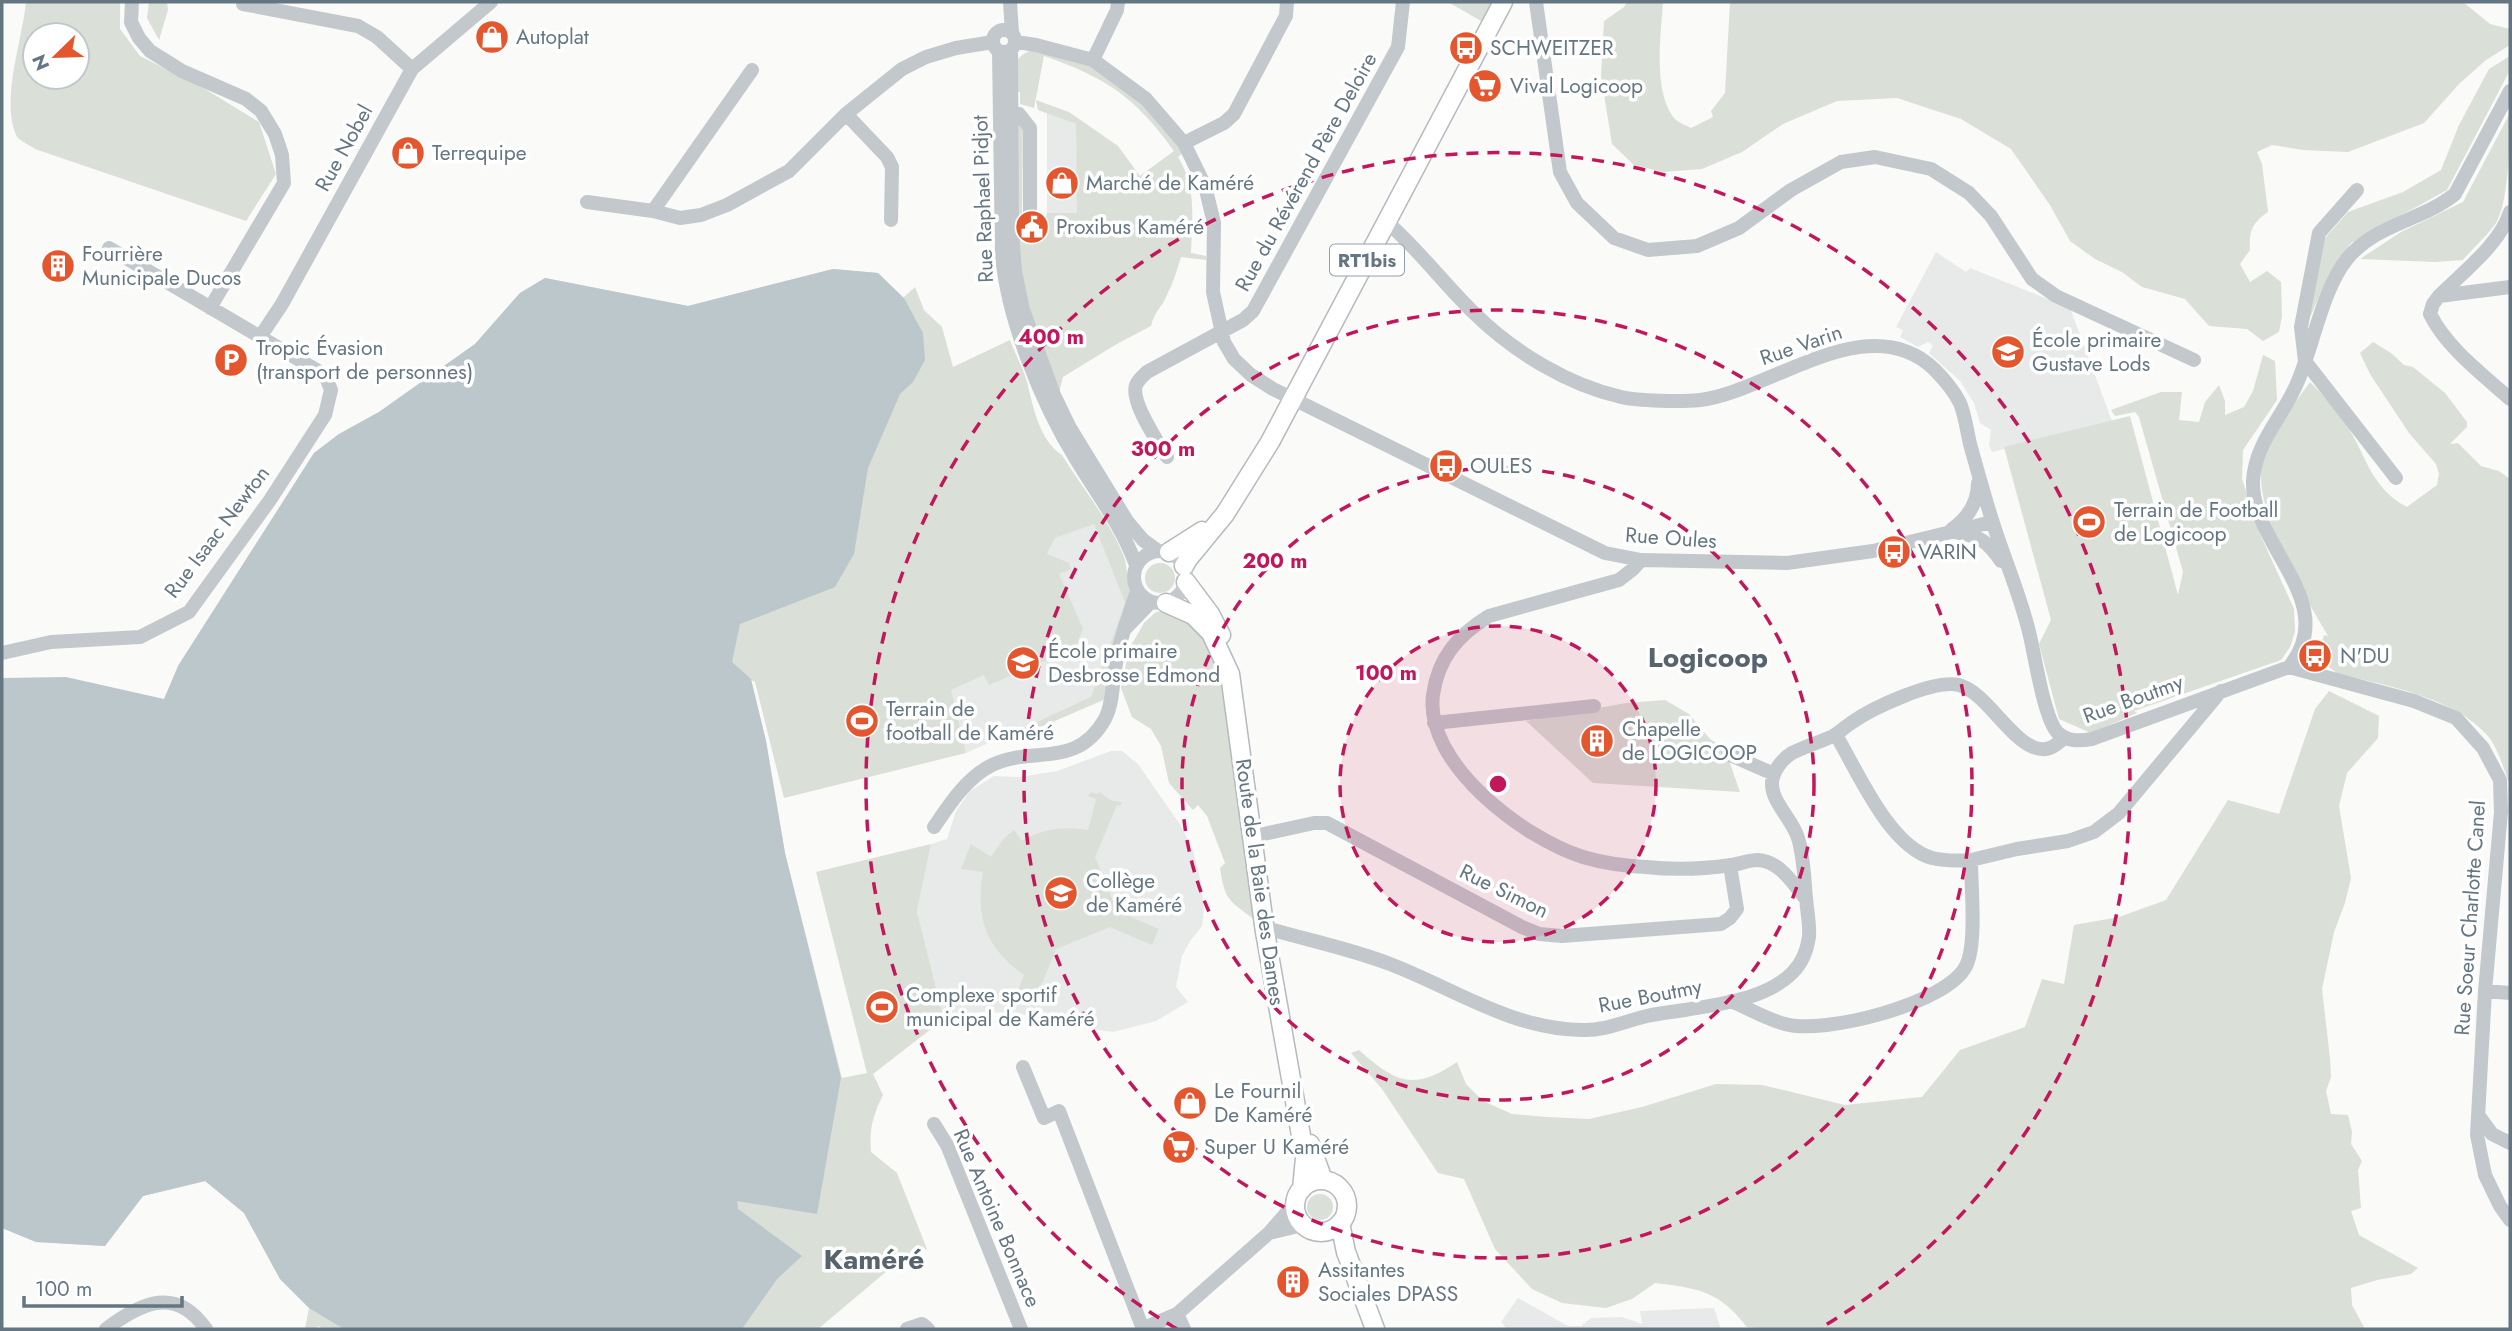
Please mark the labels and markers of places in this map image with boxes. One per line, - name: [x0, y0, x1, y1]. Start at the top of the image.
- shop icon: Autoplat: [473, 18, 511, 56]
- place label: Autoplat: [516, 22, 589, 52]
- bus stop icon: SCHWEITZER: [1447, 29, 1485, 67]
- place label: SCHWEITZER: [1490, 33, 1614, 63]
- supermarket icon: Vival Logicoop: [1466, 67, 1504, 105]
- place label: Vival Logicoop: [1510, 71, 1643, 101]
- shop icon: Terrequipe: [389, 134, 427, 172]
- place label: Terrequipe: [432, 138, 527, 168]
- shop icon: Marché de Kaméré: [1043, 164, 1081, 202]
- place label: Marché de Kaméré: [1086, 168, 1254, 198]
- public building icon: Proxibus Kaméré: [1013, 208, 1051, 246]
- place label: Proxibus Kaméré: [1056, 212, 1204, 242]
- place label: Fourrière Municipale Ducos: [82, 239, 241, 293]
- building icon: Fourrière Municipale Ducos: [39, 247, 77, 285]
- place label: École primaire Gustave Lods: [2032, 325, 2161, 379]
- place label: Tropic Évasion (transport de personnes): [256, 333, 473, 387]
- school or university icon: École primaire Gustave Lods: [1989, 333, 2027, 371]
- parking icon: Tropic Évasion (transport de personnes): [212, 341, 250, 379]
- bus stop icon: OULES: [1427, 447, 1465, 485]
- place label: OULES: [1470, 451, 1532, 481]
- place label: Terrain de Football de Logicoop: [2114, 495, 2278, 549]
- sports icon: Terrain de Football de Logicoop: [2070, 503, 2108, 541]
- bus stop icon: VARIN: [1875, 533, 1913, 571]
- place label: VARIN: [1918, 537, 1977, 567]
- place label: École primaire Desbrosse Edmond: [1048, 636, 1220, 690]
- bus stop icon: N'DU: [2296, 637, 2334, 675]
- place label: N'DU: [2340, 641, 2390, 671]
- school or university icon: École primaire Desbrosse Edmond: [1004, 644, 1042, 682]
- place label: Terrain de football de Kaméré: [886, 694, 1054, 748]
- sports icon: Terrain de football de Kaméré: [843, 702, 881, 740]
- place label: Chapelle de LOGICOOP: [1622, 714, 1757, 768]
- building icon: Chapelle de LOGICOOP: [1578, 722, 1616, 760]
- centre of rings: [1486, 772, 1510, 796]
- place label: Collège de Kaméré: [1086, 866, 1182, 920]
- school or university icon: Collège de Kaméré: [1042, 874, 1080, 912]
- place label: Complexe sportif municipal de Kaméré: [906, 980, 1095, 1034]
- sports icon: Complexe sportif municipal de Kaméré: [863, 988, 901, 1026]
- place label: Le Fournil De Kaméré: [1214, 1076, 1312, 1130]
- shop icon: Le Fournil De Kaméré: [1171, 1084, 1209, 1122]
- supermarket icon: Super U Kaméré: [1160, 1128, 1198, 1166]
- place label: Super U Kaméré: [1204, 1132, 1349, 1162]
- place label: Assitantes Sociales DPASS: [1318, 1255, 1458, 1309]
- building icon: Assitantes Sociales DPASS: [1274, 1263, 1312, 1301]

